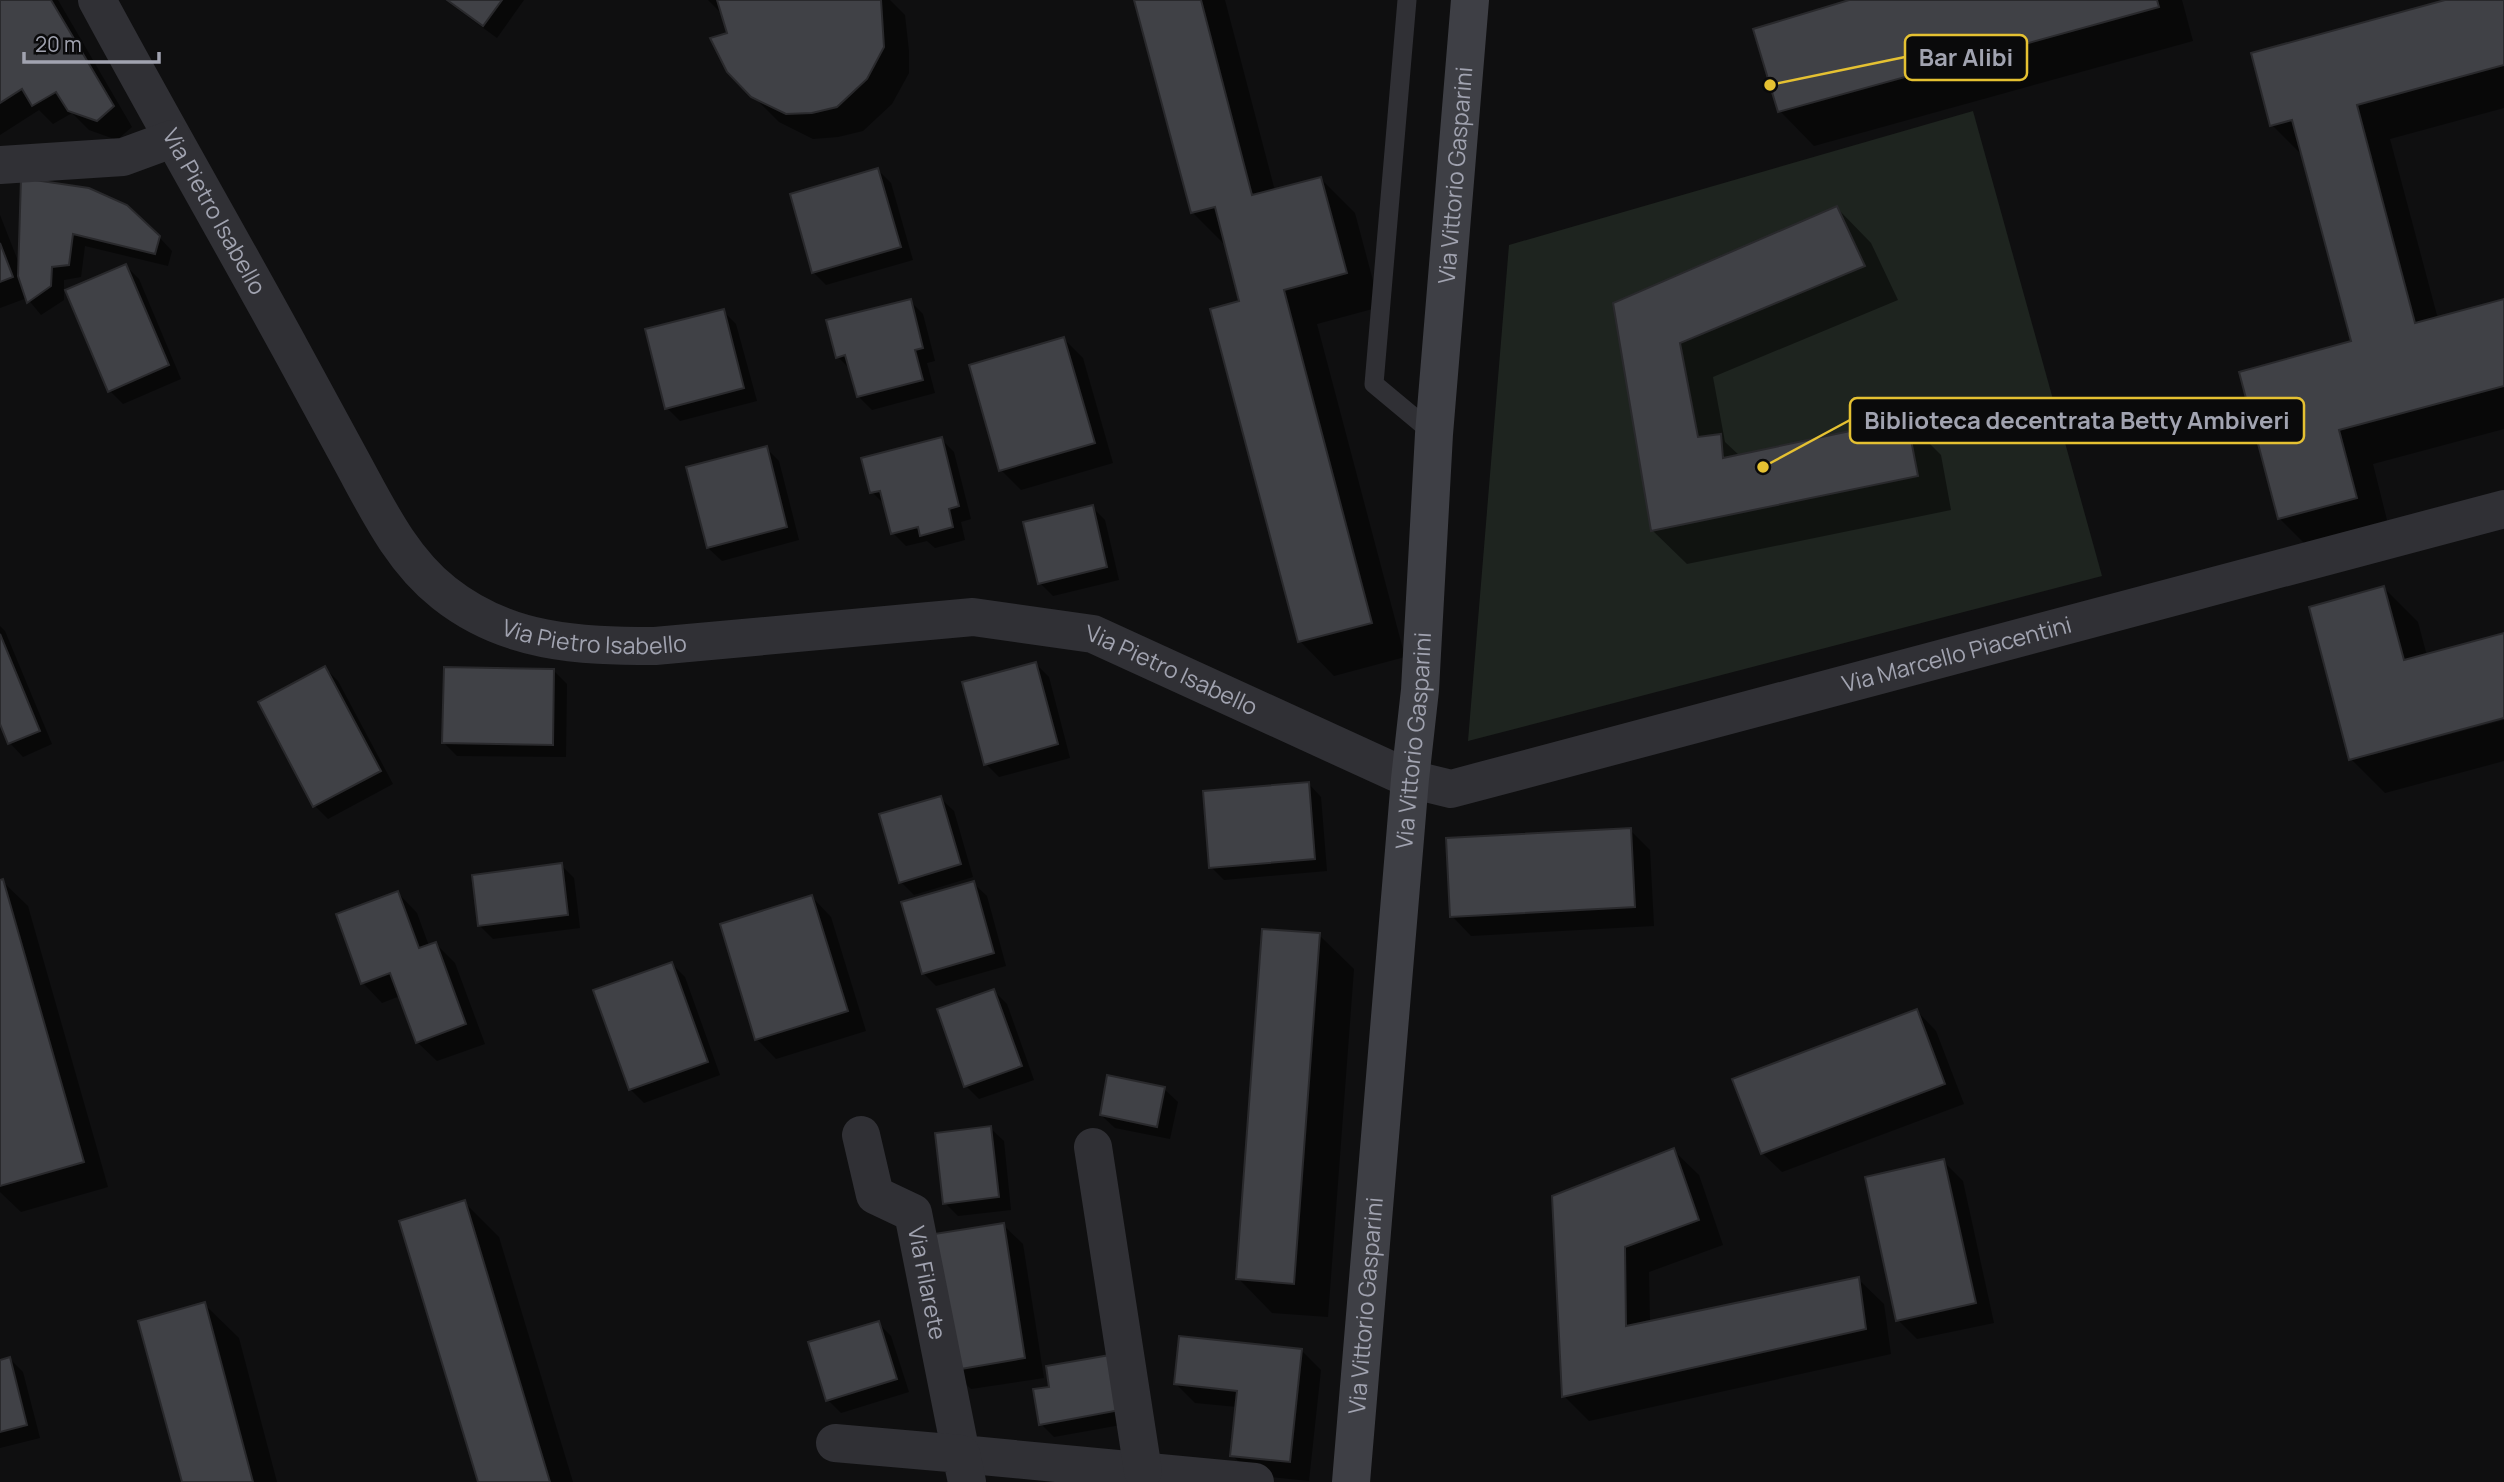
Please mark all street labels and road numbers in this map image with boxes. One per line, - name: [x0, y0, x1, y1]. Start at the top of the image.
- street label: Via Vittorio Gasparini: [1430, 65, 1479, 285]
- street label: Via Pietro Isabello: [156, 122, 274, 300]
- street label: Via Marcello Piacentini: [1838, 608, 2075, 699]
- street label: Via Pietro Isabello: [498, 611, 688, 661]
- street label: Via Pietro Isabello: [1084, 616, 1263, 722]
- street label: Via Vittorio Gasparini: [1387, 631, 1438, 850]
- street label: Via Vittorio Gasparini: [1340, 1196, 1390, 1415]
- street label: Via Filarete: [901, 1223, 955, 1342]

